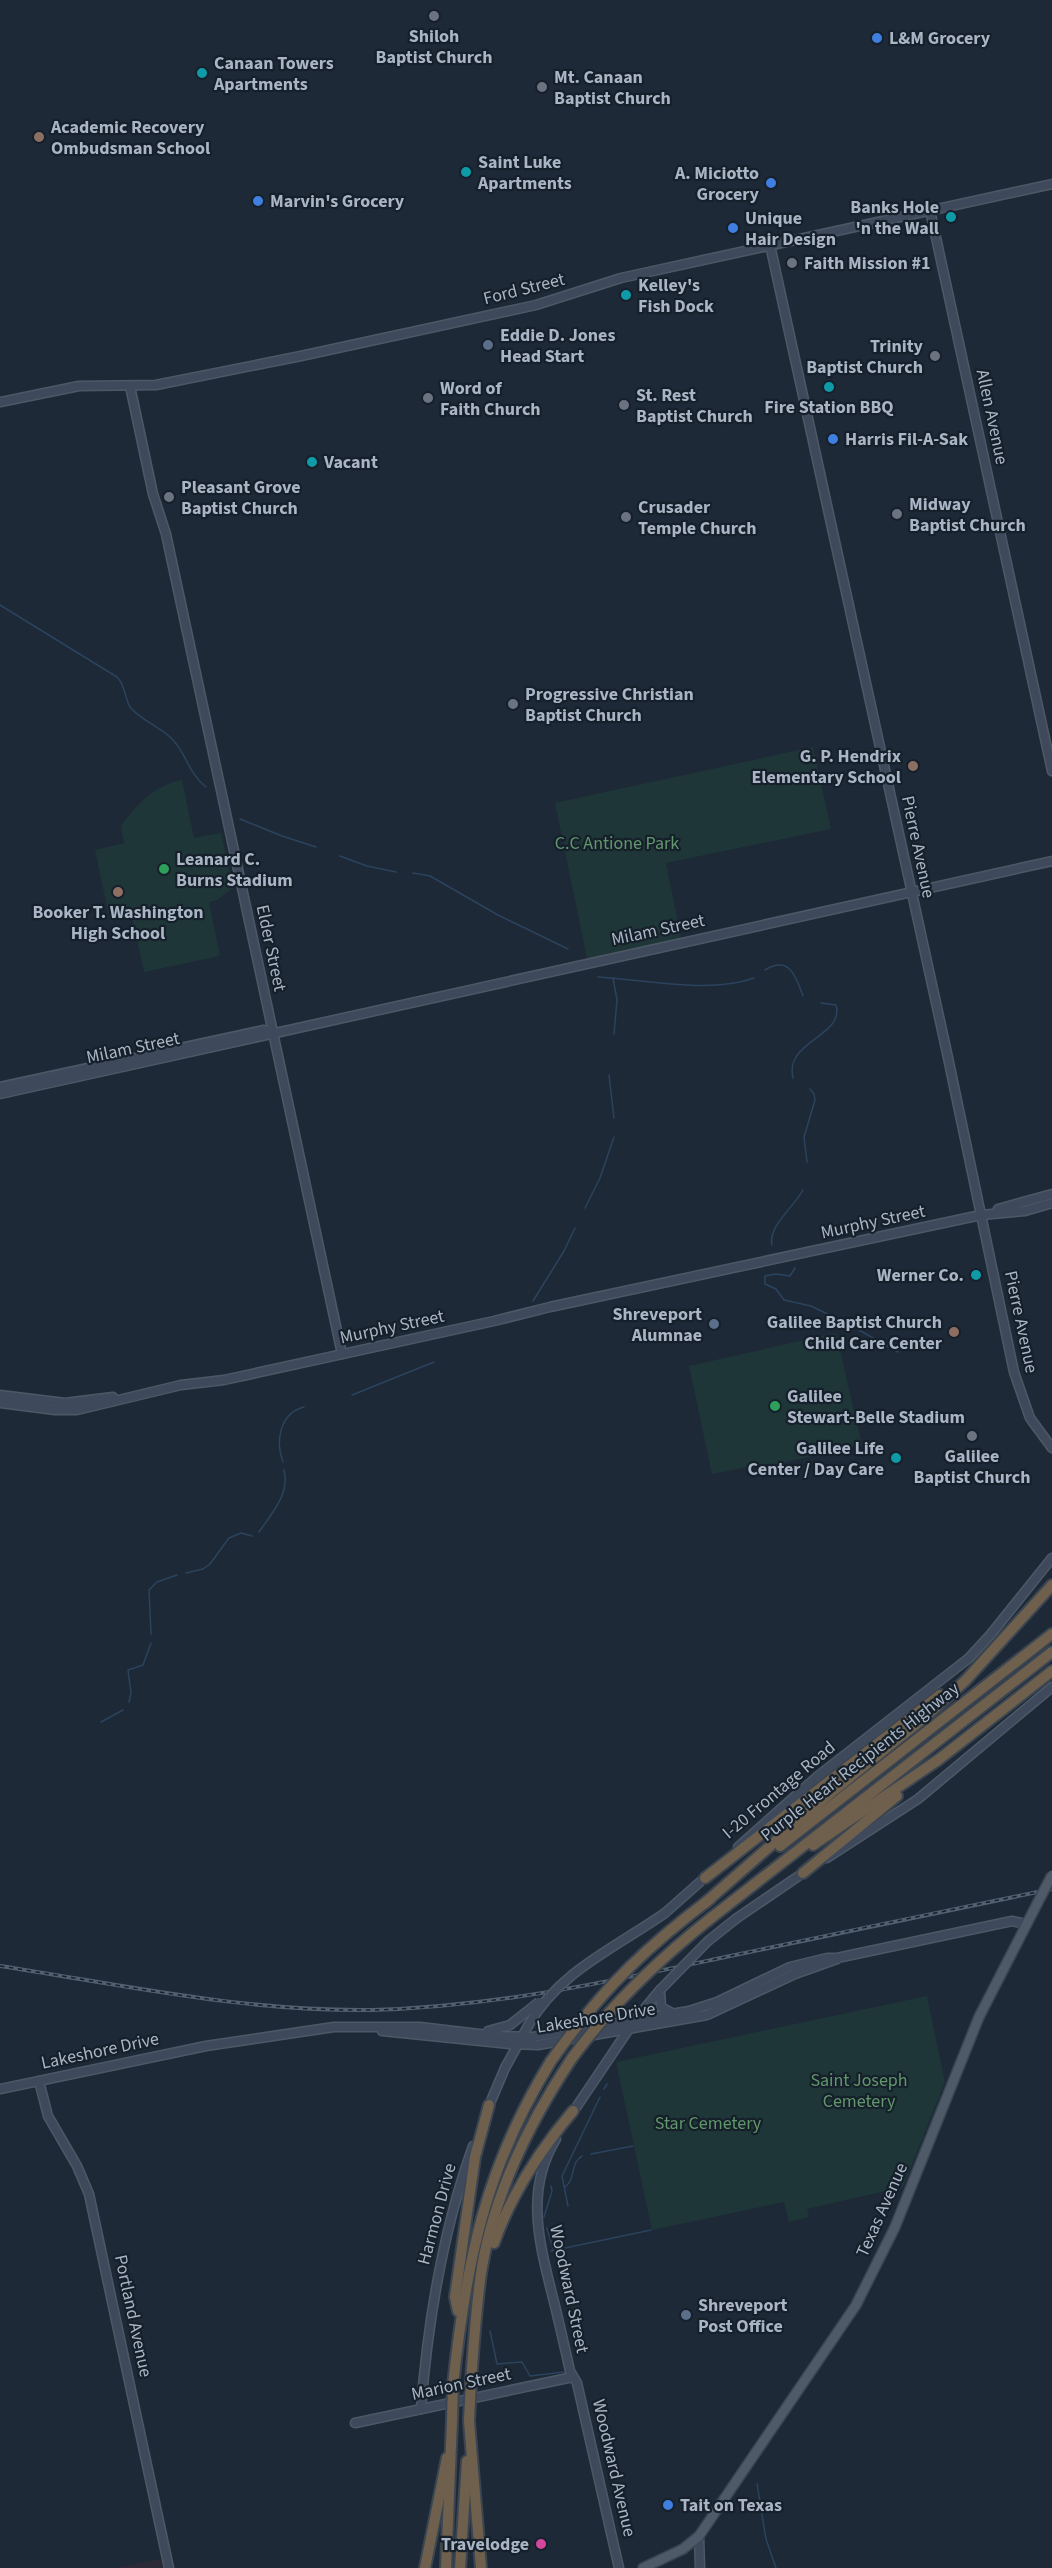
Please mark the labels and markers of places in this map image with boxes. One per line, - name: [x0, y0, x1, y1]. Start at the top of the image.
- marker: Shiloh Baptist Church: [427, 9, 441, 23]
- place label: Shiloh Baptist Church: [376, 24, 492, 70]
- place label: L&M Grocery: [889, 26, 991, 51]
- marker: L&M Grocery: [870, 31, 884, 45]
- place label: Canaan Towers Apartments: [213, 51, 334, 97]
- place label: Mt. Canaan Baptist Church: [554, 65, 671, 111]
- marker: Canaan Towers Apartments: [195, 66, 209, 80]
- marker: Mt. Canaan Baptist Church: [535, 80, 549, 94]
- place label: Academic Recovery Ombudsman School: [50, 115, 210, 161]
- marker: Academic Recovery Ombudsman School: [32, 130, 46, 144]
- place label: Saint Luke Apartments: [477, 150, 572, 196]
- place label: A. Miciotto Grocery: [674, 161, 760, 207]
- marker: Saint Luke Apartments: [459, 165, 473, 179]
- marker: A. Miciotto Grocery: [764, 176, 778, 190]
- place label: Marvin's Grocery: [270, 189, 405, 214]
- marker: Marvin's Grocery: [251, 194, 265, 208]
- place label: Banks Hole 'n the Wall: [850, 195, 939, 241]
- place label: Unique Hair Design: [745, 206, 836, 252]
- marker: Banks Hole 'n the Wall: [944, 210, 958, 224]
- marker: Unique Hair Design: [726, 221, 740, 235]
- place label: Faith Mission #1: [804, 251, 930, 276]
- marker: Faith Mission #1: [785, 256, 799, 270]
- place label: Kelley's Fish Dock: [638, 273, 714, 319]
- marker: Kelley's Fish Dock: [619, 288, 633, 302]
- place label: Eddie D. Jones Head Start: [500, 323, 615, 369]
- place label: Trinity Baptist Church: [806, 334, 924, 380]
- marker: Eddie D. Jones Head Start: [481, 338, 495, 352]
- marker: Trinity Baptist Church: [928, 349, 942, 363]
- place label: Word of Faith Church: [440, 376, 541, 422]
- marker: Fire Station BBQ: [822, 380, 836, 394]
- place label: St. Rest Baptist Church: [636, 383, 753, 429]
- marker: Word of Faith Church: [421, 391, 435, 405]
- place label: Fire Station BBQ: [764, 395, 894, 420]
- marker: St. Rest Baptist Church: [617, 398, 631, 412]
- place label: Harris Fil-A-Sak: [845, 427, 968, 452]
- marker: Harris Fil-A-Sak: [826, 432, 840, 446]
- place label: Vacant: [323, 450, 378, 475]
- marker: Vacant: [305, 455, 319, 469]
- place label: Pleasant Grove Baptist Church: [181, 475, 301, 521]
- marker: Pleasant Grove Baptist Church: [162, 490, 176, 504]
- place label: Midway Baptist Church: [909, 492, 1026, 538]
- place label: Crusader Temple Church: [638, 495, 756, 541]
- marker: Midway Baptist Church: [890, 507, 904, 521]
- marker: Crusader Temple Church: [619, 510, 633, 524]
- place label: Progressive Christian Baptist Church: [525, 682, 694, 728]
- marker: Progressive Christian Baptist Church: [506, 697, 520, 711]
- place label: G. P. Hendrix Elementary School: [751, 744, 901, 790]
- marker: G. P. Hendrix Elementary School: [906, 759, 920, 773]
- place label: Leanard C. Burns Stadium: [176, 847, 293, 893]
- marker: Leanard C. Burns Stadium: [157, 862, 171, 876]
- marker: Booker T. Washington High School: [111, 885, 125, 899]
- place label: Booker T. Washington High School: [32, 900, 204, 946]
- place label: Werner Co.: [877, 1263, 964, 1288]
- marker: Werner Co.: [969, 1268, 983, 1282]
- place label: Shreveport Alumnae: [613, 1302, 702, 1348]
- place label: Galilee Baptist Church Child Care Center: [767, 1310, 943, 1356]
- marker: Shreveport Alumnae: [707, 1317, 721, 1331]
- marker: Galilee Baptist Church Child Care Center: [947, 1325, 961, 1339]
- place label: Galilee Stewart-Belle Stadium: [787, 1384, 965, 1430]
- marker: Galilee Stewart-Belle Stadium: [768, 1399, 782, 1413]
- marker: Galilee Baptist Church: [965, 1429, 979, 1443]
- place label: Galilee Life Center / Day Care: [747, 1436, 884, 1482]
- place label: Galilee Baptist Church: [914, 1444, 1030, 1490]
- marker: Galilee Life Center / Day Care: [889, 1451, 903, 1465]
- place label: Shreveport Post Office: [698, 2293, 788, 2339]
- marker: Shreveport Post Office: [679, 2308, 693, 2322]
- place label: Tait on Texas: [680, 2493, 782, 2518]
- marker: Tait on Texas: [661, 2498, 675, 2512]
- place label: Travelodge: [441, 2532, 529, 2557]
- marker: Travelodge: [534, 2537, 548, 2551]

